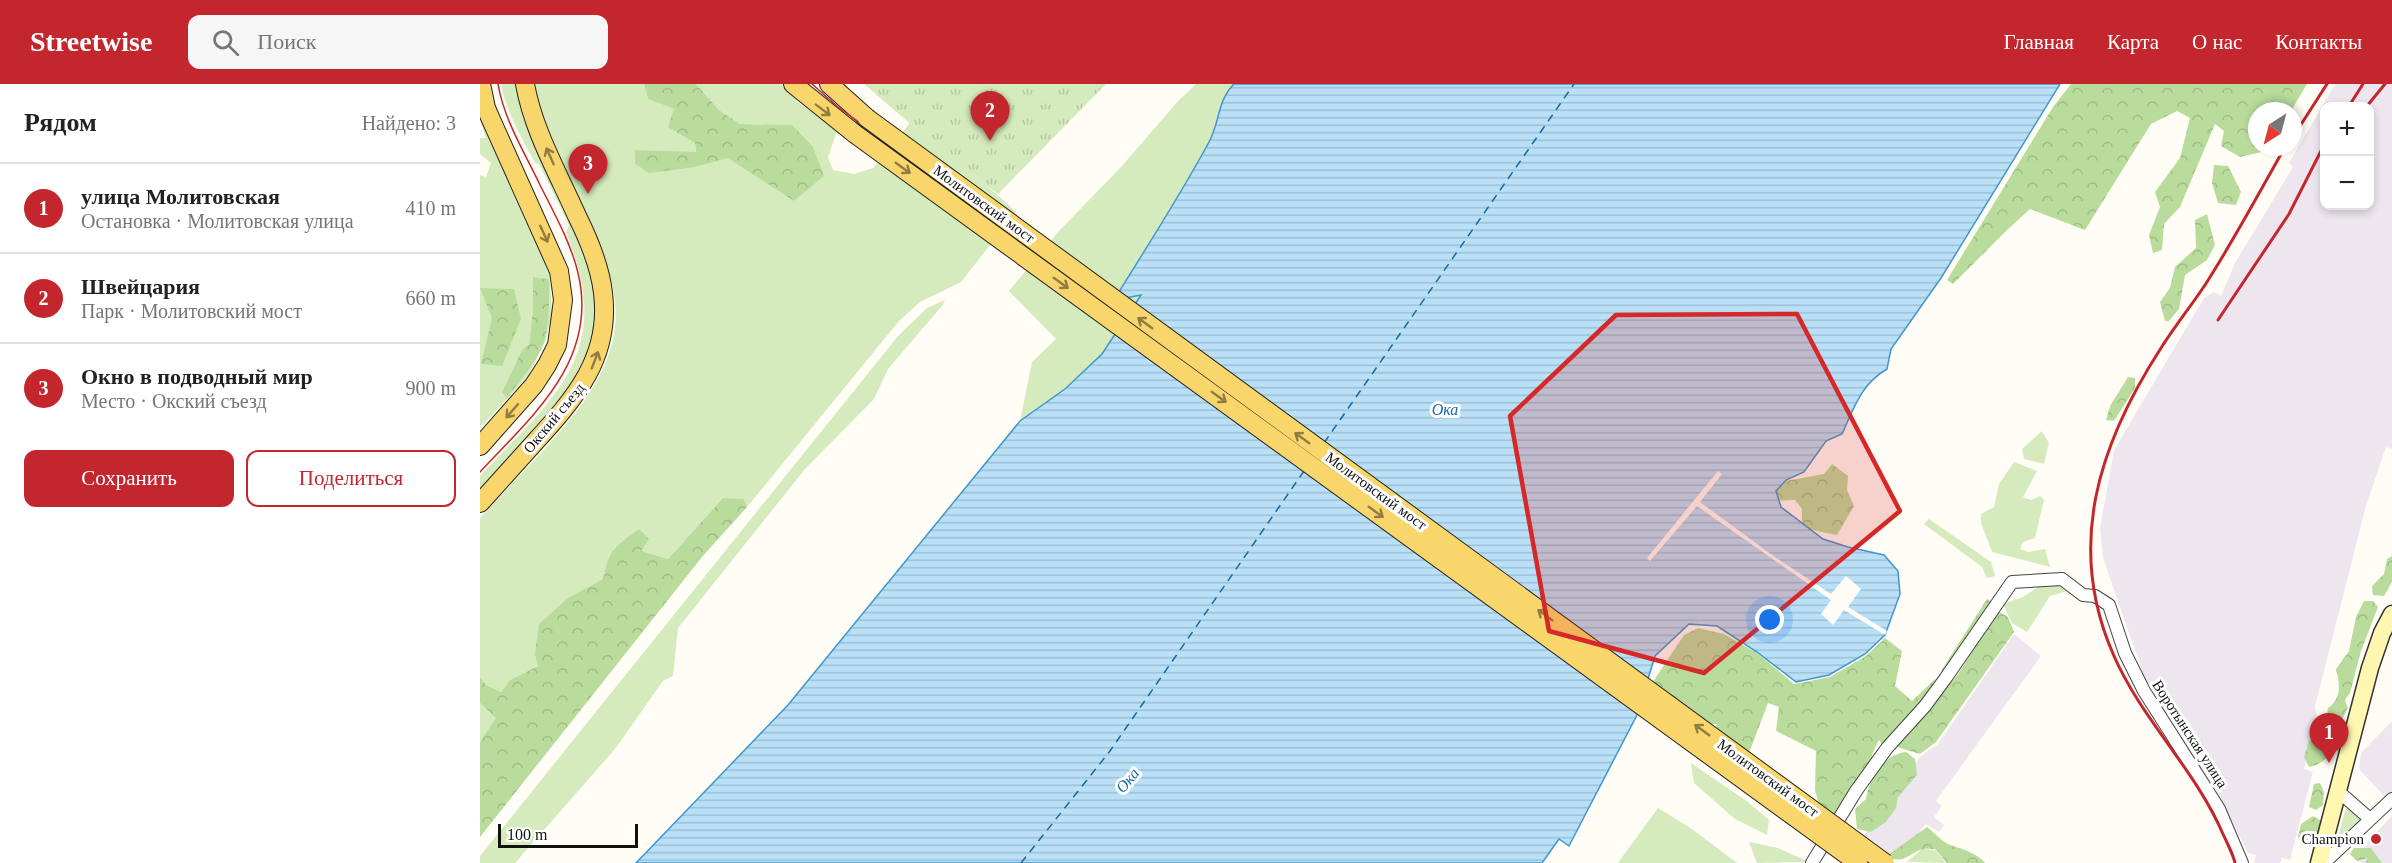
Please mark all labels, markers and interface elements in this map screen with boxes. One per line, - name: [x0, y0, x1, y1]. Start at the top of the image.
- search box: [188, 15, 608, 69]
- text: Streetwise: [30, 26, 152, 57]
- icon: search: [209, 26, 242, 59]
- text: Поиск: [257, 29, 316, 54]
- text: Главная: [2004, 30, 2074, 54]
- text: Карта: [2107, 30, 2159, 54]
- text: О нас: [2192, 30, 2242, 54]
- text: Контакты: [2275, 30, 2362, 54]
- pin: 2: [970, 92, 1010, 141]
- north arrow: [2248, 102, 2302, 156]
- map controls: [2320, 102, 2374, 210]
- button: +: [2320, 102, 2374, 156]
- one-way arrow: [815, 104, 831, 116]
- text: Рядом: [24, 108, 97, 137]
- text: Найдено: 3: [362, 112, 456, 134]
- pin: 3: [568, 144, 608, 194]
- one-way arrow: [543, 147, 555, 165]
- button: −: [2320, 156, 2374, 210]
- one-way arrow: [894, 162, 910, 174]
- street label: Молитовский мост: [930, 162, 1038, 246]
- text: улица Молитовская: [81, 184, 280, 209]
- text: 1: [39, 197, 49, 219]
- text: 410 m: [405, 197, 456, 219]
- text: Остановка · Молитовская улица: [81, 210, 354, 232]
- one-way arrow: [538, 225, 550, 243]
- text: Швейцария: [81, 274, 200, 299]
- one-way arrow: [1052, 276, 1068, 289]
- text: 2: [39, 287, 49, 309]
- text: 660 m: [405, 287, 456, 309]
- text: Парк · Молитовский мост: [81, 300, 302, 322]
- one-way arrow: [1137, 317, 1153, 329]
- one-way arrow: [590, 351, 601, 370]
- text: Окно в подводный мир: [81, 364, 313, 389]
- text: 3: [39, 377, 49, 399]
- text: 900 m: [405, 377, 456, 399]
- street label: Окский съезд: [520, 380, 588, 456]
- text: Место · Окский съезд: [81, 390, 267, 412]
- one-way arrow: [1210, 391, 1226, 403]
- water label: Ока: [1432, 401, 1458, 418]
- one-way arrow: [505, 403, 518, 419]
- one-way arrow: [1295, 432, 1311, 444]
- street label: Молитовский мост: [1322, 449, 1430, 533]
- button: Сохранить: [24, 450, 234, 507]
- button: Поделиться: [246, 450, 456, 507]
- one-way arrow: [1368, 505, 1384, 518]
- your location: [1755, 605, 1784, 634]
- one-way arrow: [1537, 608, 1553, 621]
- street label: Воротынская улица: [2149, 677, 2231, 791]
- pin: 1: [2310, 714, 2348, 763]
- one-way arrow: [1695, 723, 1711, 736]
- street label: Молитовский мост: [1714, 736, 1822, 820]
- water label: Ока: [1112, 765, 1142, 796]
- scale bar: [498, 821, 638, 848]
- text: 100 m: [507, 826, 547, 843]
- place label: Champion: [2302, 831, 2364, 847]
- marker: Champion: [2369, 832, 2383, 846]

